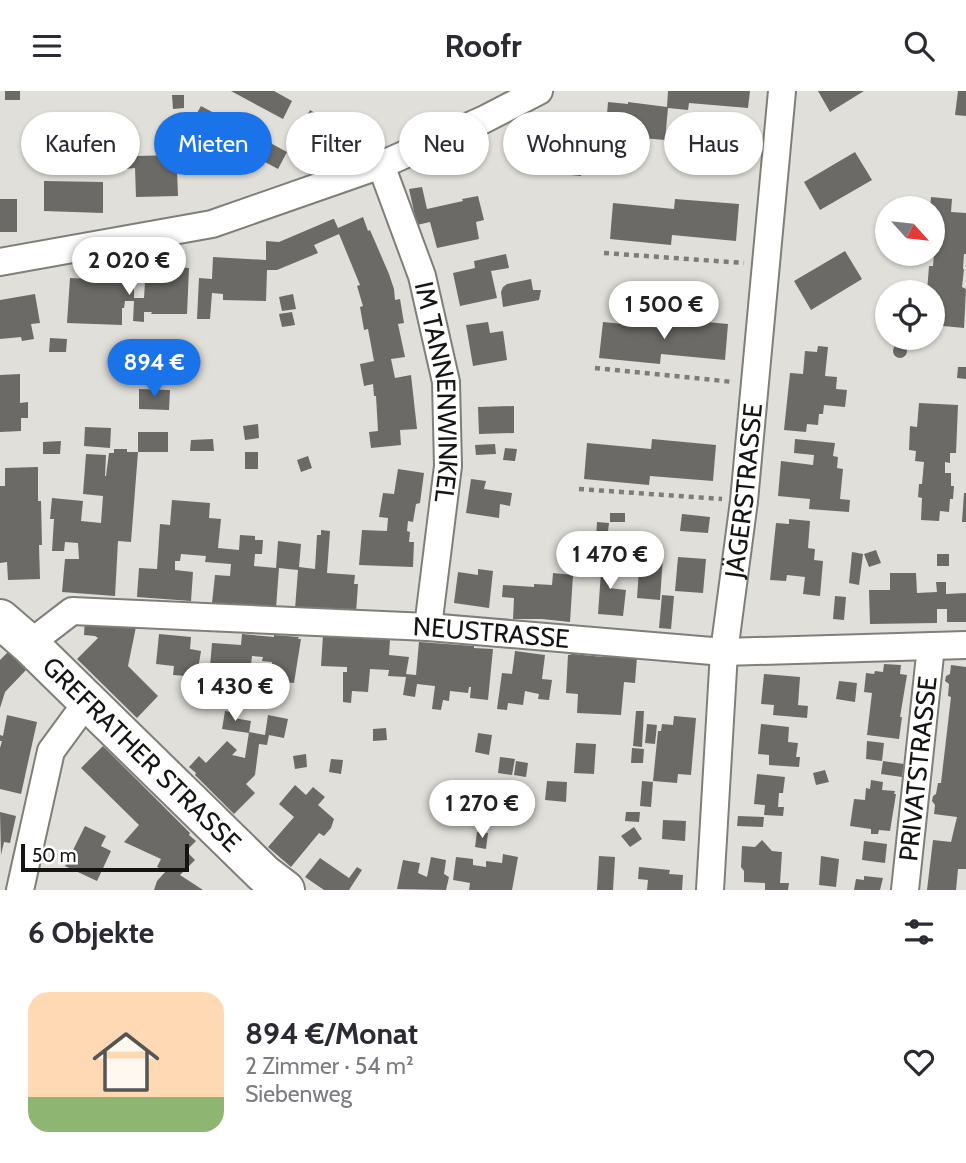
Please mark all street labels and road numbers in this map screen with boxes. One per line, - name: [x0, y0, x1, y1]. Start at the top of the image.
- street label: IM TANNENWINKEL: [408, 278, 465, 504]
- street label: JÄGERSTRASSE: [718, 402, 769, 581]
- street label: NEUSTRASSE: [412, 610, 571, 655]
- street label: GREFRATHER STRASSE: [36, 650, 248, 859]
- street label: PRIVATSTRASSE: [892, 675, 944, 863]

